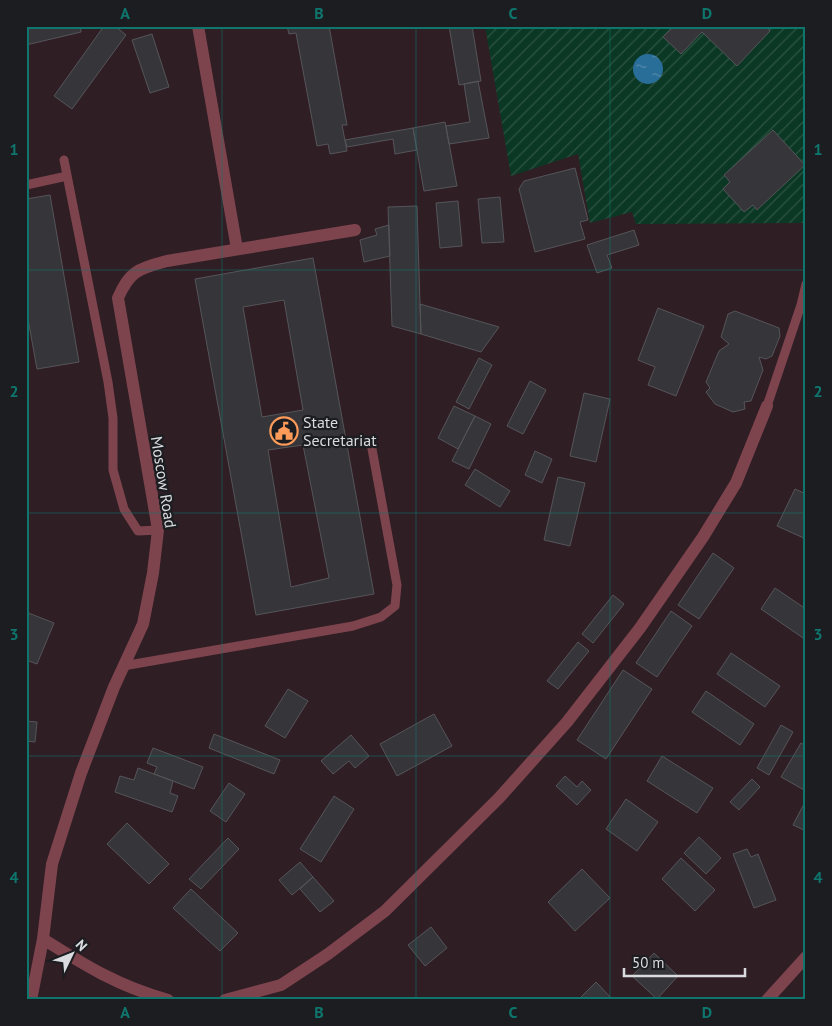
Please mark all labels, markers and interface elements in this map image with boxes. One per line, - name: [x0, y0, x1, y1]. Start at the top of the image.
- text: A: [120, 3, 130, 23]
- text: B: [314, 3, 324, 23]
- text: C: [509, 3, 518, 23]
- text: D: [702, 3, 712, 23]
- text: 1: [9, 139, 19, 159]
- text: 1: [813, 139, 823, 159]
- text: 2: [9, 381, 19, 401]
- text: 2: [813, 381, 823, 401]
- place label: State Secretariat: [303, 412, 377, 450]
- public building icon: State Secretariat: [269, 416, 299, 446]
- street label: Moscow Road: [147, 435, 181, 529]
- text: 3: [9, 624, 19, 644]
- text: 3: [813, 624, 823, 644]
- text: 4: [9, 867, 19, 887]
- text: 4: [813, 867, 823, 887]
- north arrow: [48, 928, 98, 978]
- text: N: [72, 936, 91, 955]
- scale bar: [624, 946, 746, 978]
- text: 50 m: [632, 953, 665, 972]
- text: A: [120, 1002, 130, 1022]
- text: B: [314, 1002, 324, 1022]
- text: C: [509, 1002, 518, 1022]
- text: D: [702, 1002, 712, 1022]

